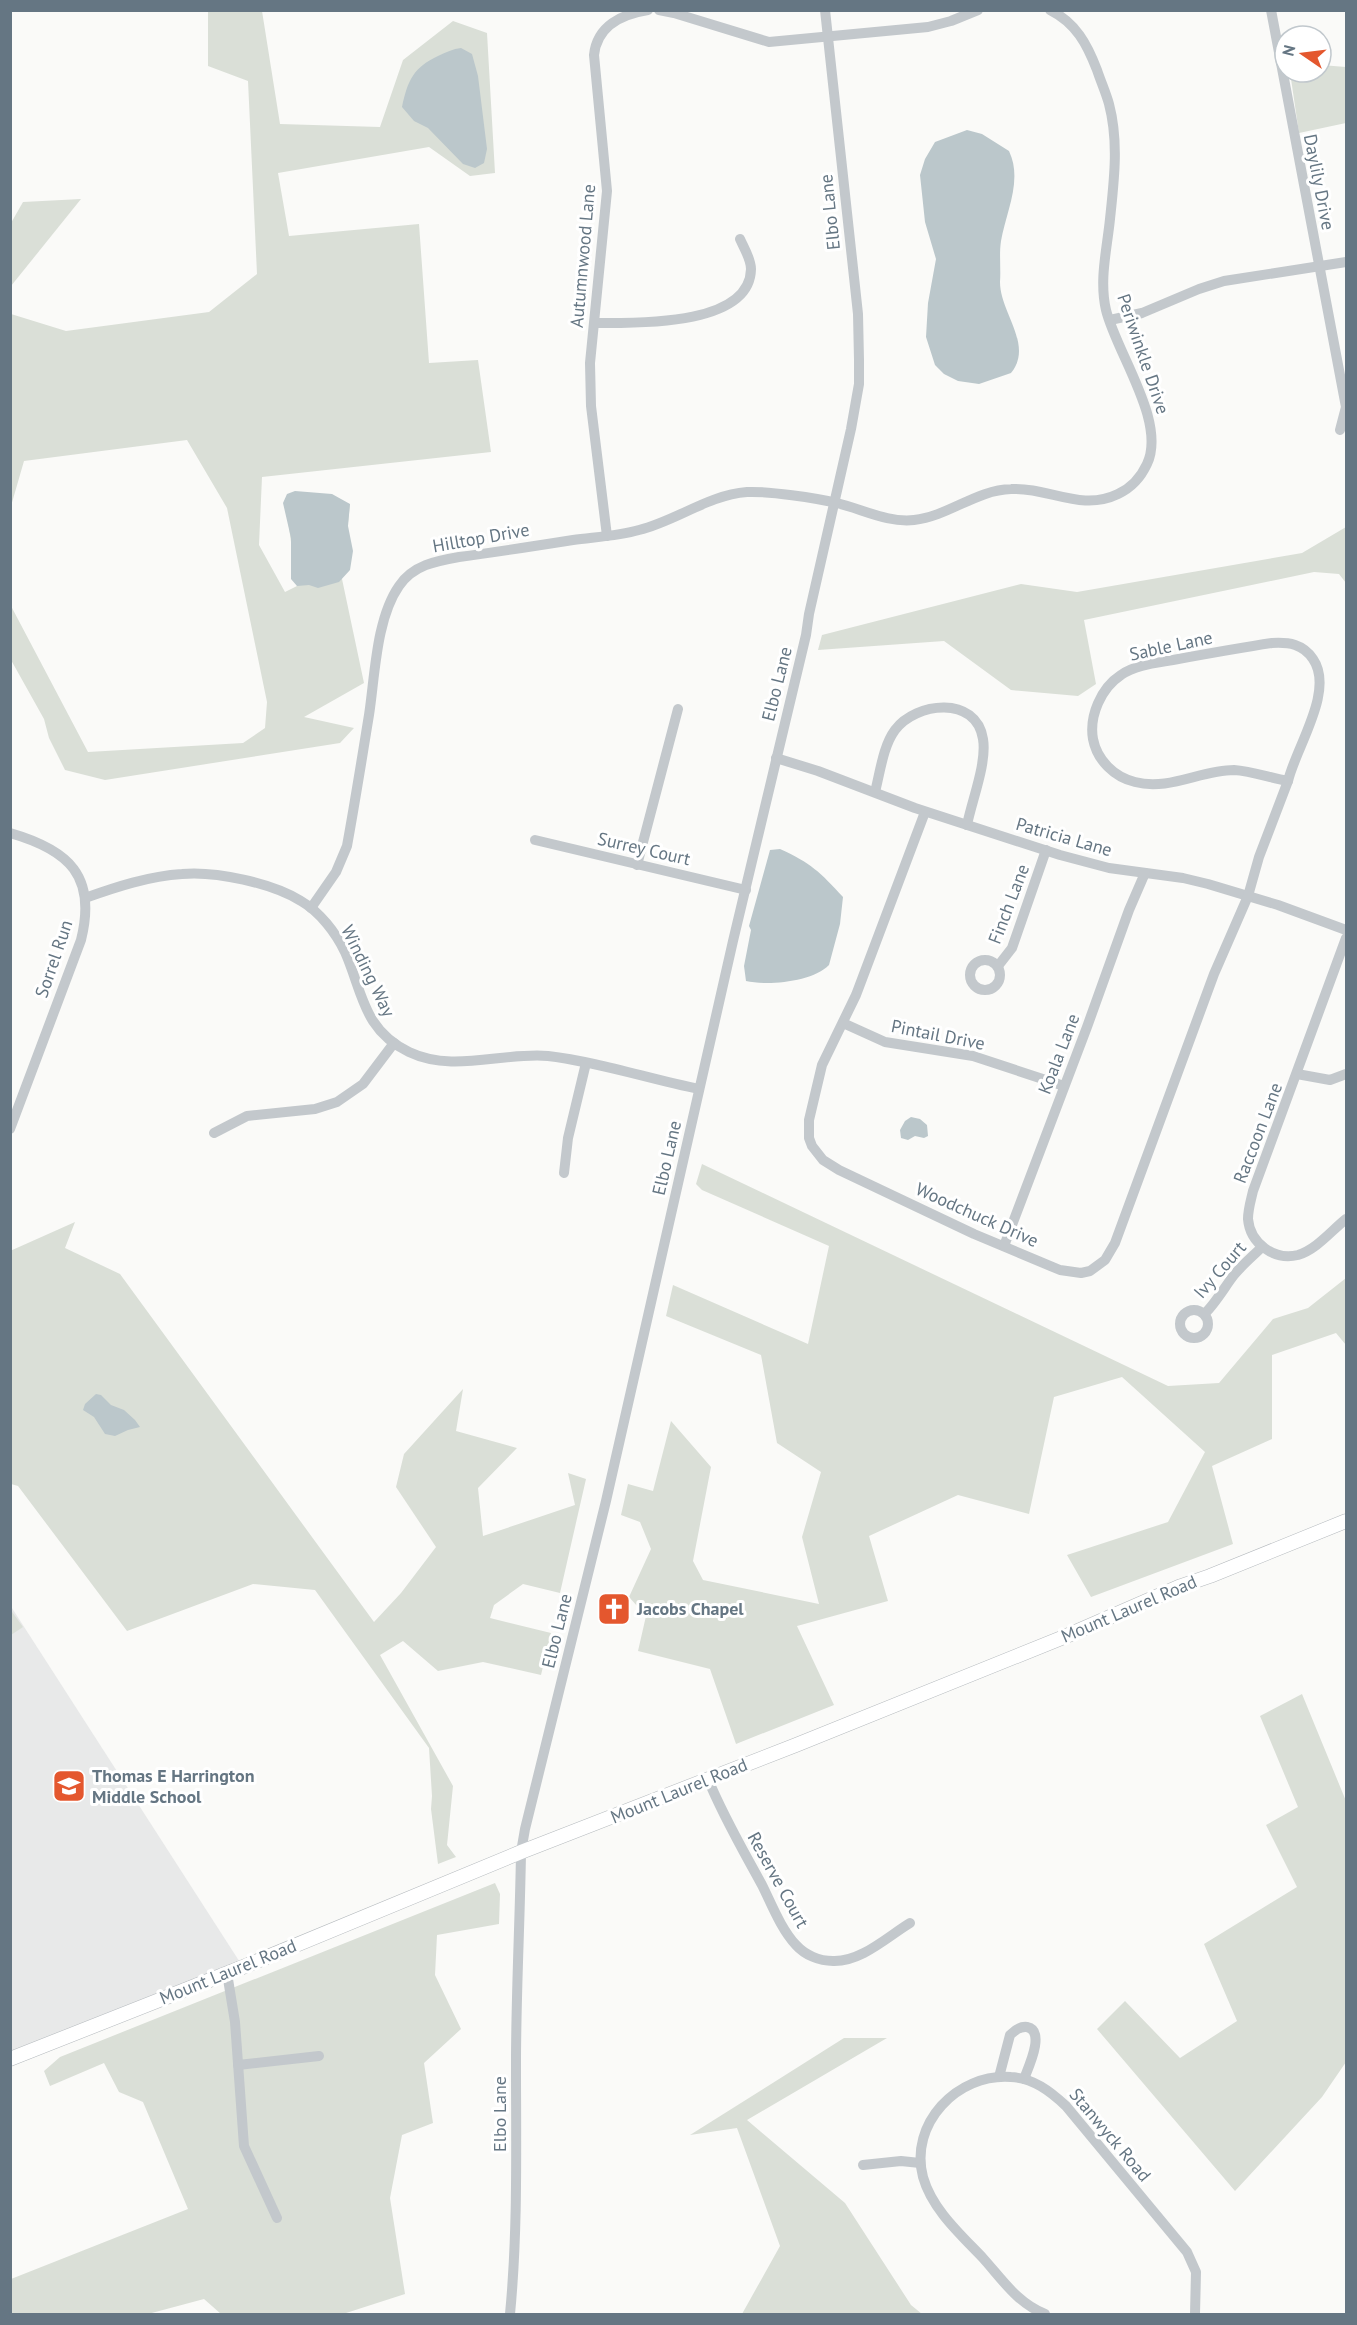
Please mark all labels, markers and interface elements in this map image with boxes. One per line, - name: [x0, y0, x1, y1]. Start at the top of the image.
- north arrow: [1273, 24, 1333, 84]
- text: N: [1277, 43, 1299, 58]
- street label: Daylily Drive: [1299, 132, 1340, 232]
- street label: Elbo Lane: [814, 173, 845, 251]
- street label: Autumnwood Lane: [565, 183, 600, 329]
- street label: Periwinkle Drive: [1112, 291, 1175, 417]
- street label: Hilltop Drive: [431, 518, 531, 557]
- street label: Sable Lane: [1127, 626, 1215, 666]
- street label: Elbo Lane: [756, 644, 797, 724]
- street label: Patricia Lane: [1013, 812, 1115, 861]
- street label: Surrey Court: [595, 827, 693, 870]
- street label: Finch Lane: [983, 861, 1034, 947]
- street label: Sorrel Run: [30, 917, 78, 1001]
- street label: Winding Way: [336, 921, 401, 1021]
- street label: Koala Lane: [1033, 1010, 1084, 1097]
- street label: Pintail Drive: [889, 1014, 987, 1055]
- street label: Raccoon Lane: [1228, 1079, 1287, 1186]
- street label: Elbo Lane: [647, 1118, 686, 1197]
- street label: Woodchuck Drive: [912, 1177, 1042, 1252]
- street label: Ivy Court: [1189, 1236, 1251, 1303]
- street label: Mount Laurel Road: [1057, 1570, 1200, 1648]
- street label: Elbo Lane: [536, 1591, 577, 1671]
- church icon: Jacobs Chapel: [596, 1591, 632, 1627]
- place label: Jacobs Chapel: [636, 1597, 744, 1620]
- street label: Mount Laurel Road: [607, 1753, 751, 1828]
- place label: Thomas E Harrington Middle School: [92, 1764, 254, 1808]
- school or university icon: Thomas E Harrington Middle School: [51, 1768, 87, 1804]
- street label: Reserve Court: [743, 1828, 814, 1932]
- street label: Mount Laurel Road: [156, 1934, 300, 2009]
- street label: Elbo Lane: [488, 2076, 511, 2152]
- street label: Stanwyck Road: [1065, 2083, 1156, 2186]

